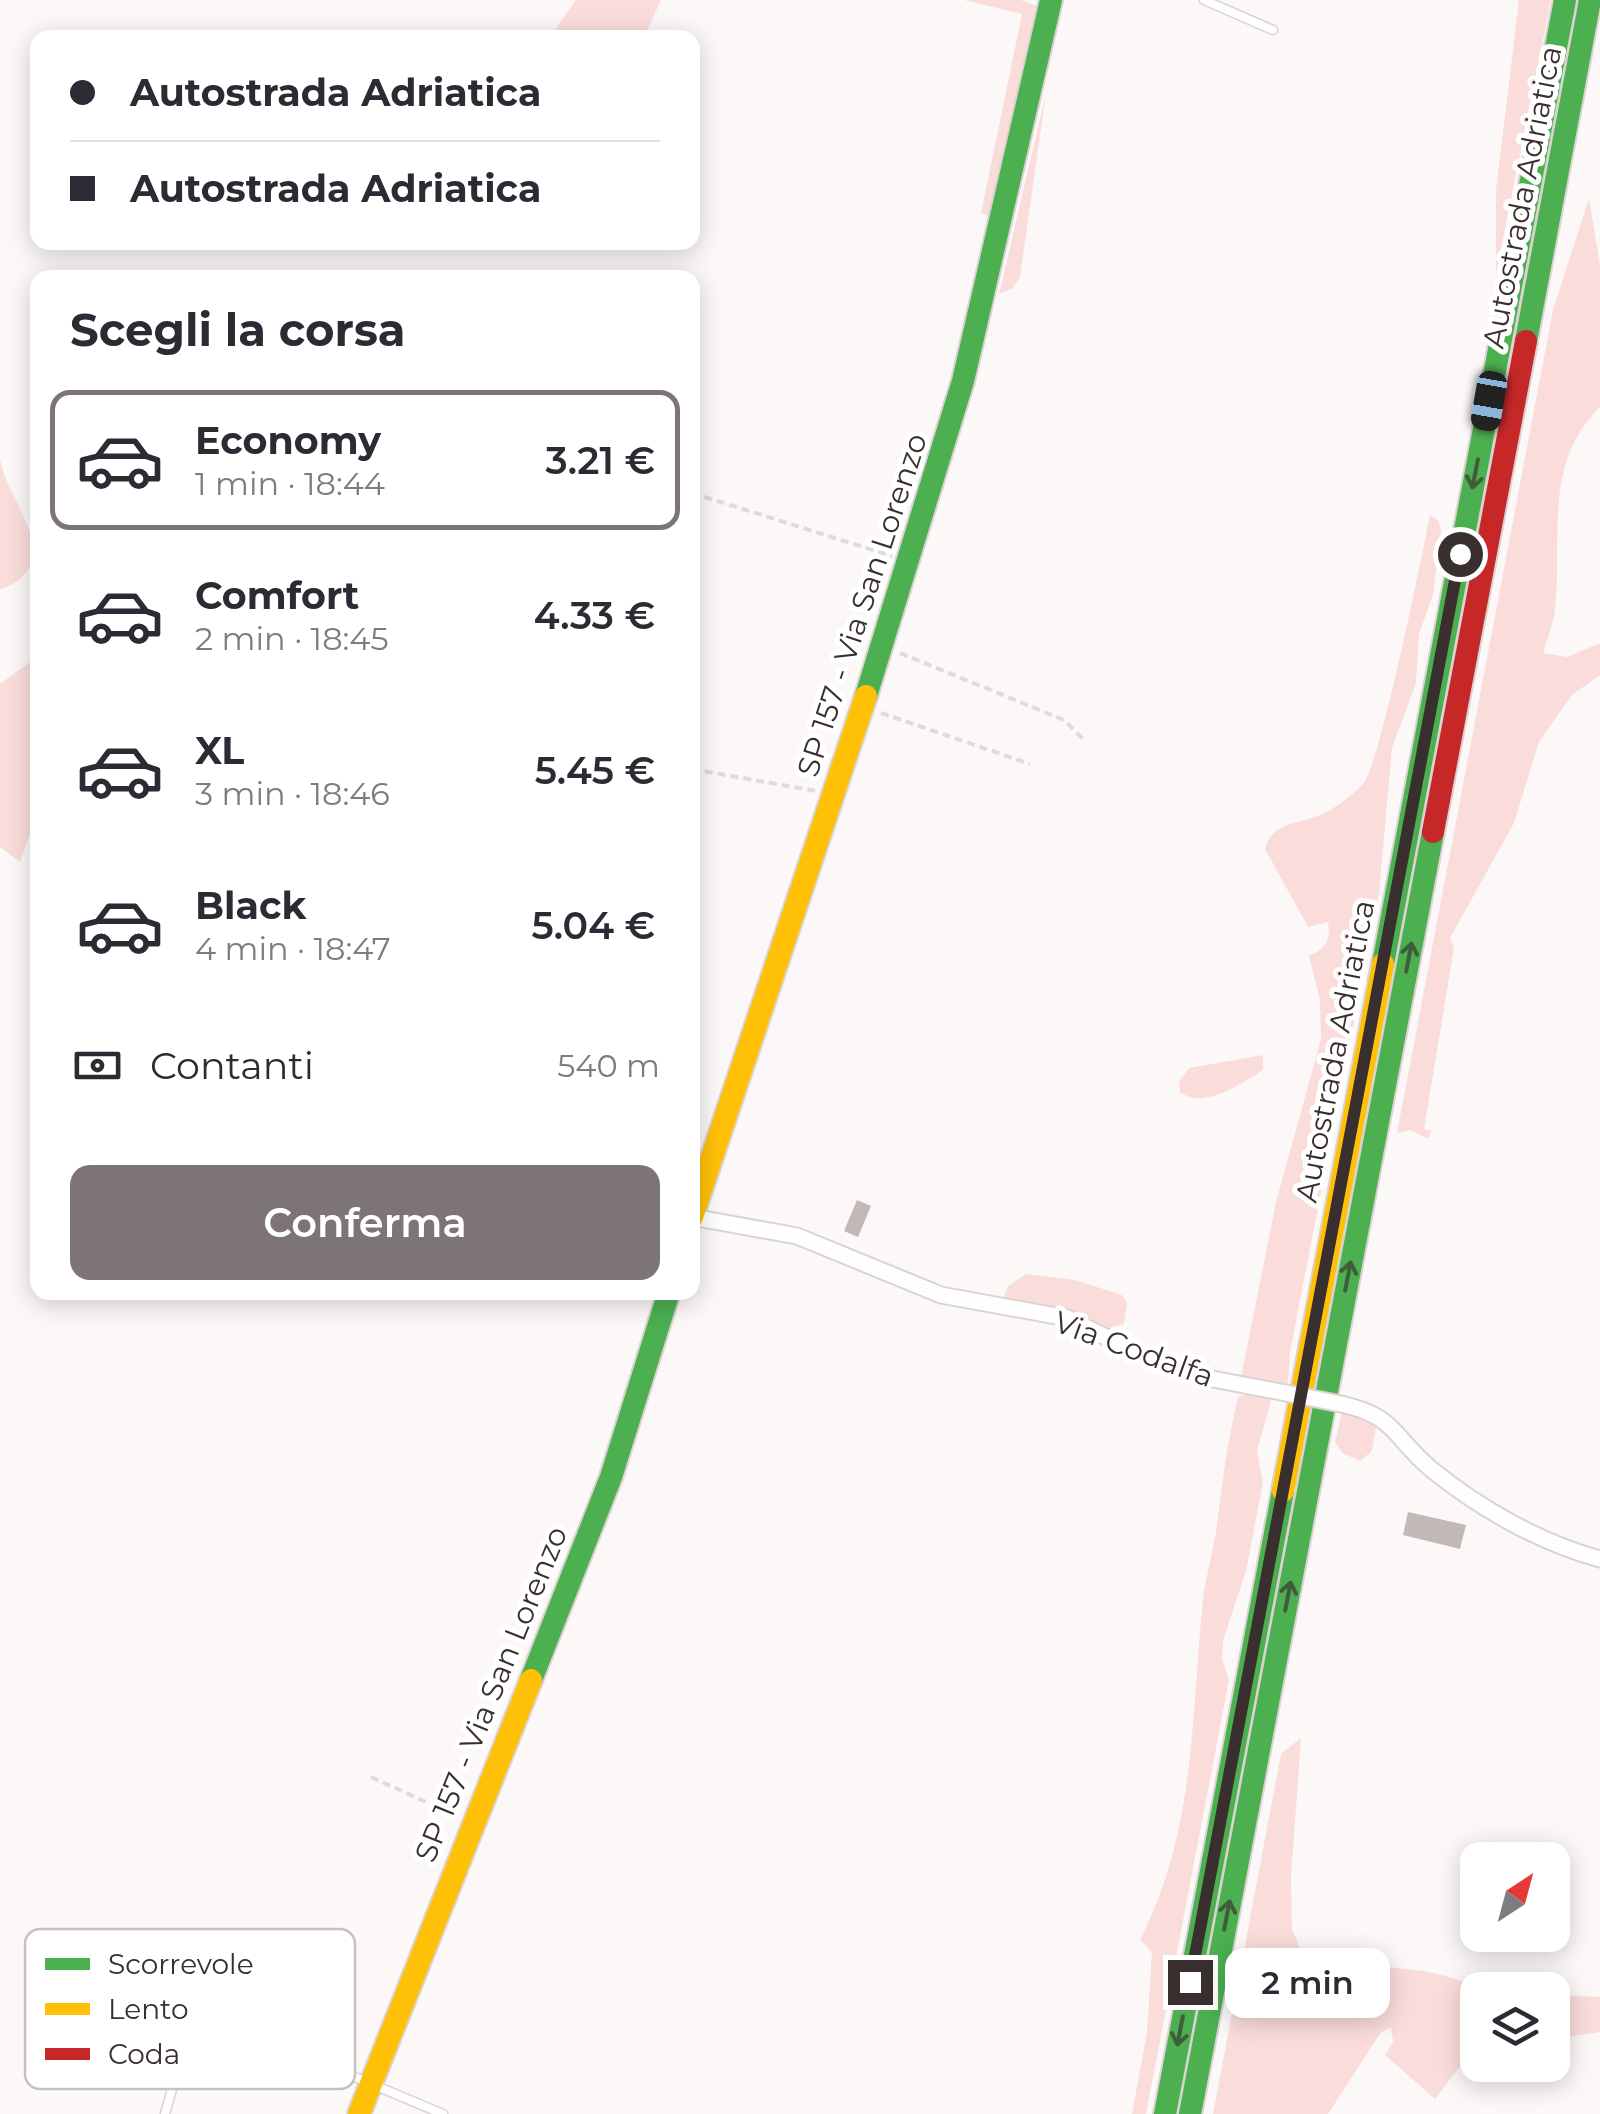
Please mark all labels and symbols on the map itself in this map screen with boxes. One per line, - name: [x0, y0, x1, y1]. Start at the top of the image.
- street label: Autostrada Adriatica: [1475, 43, 1569, 351]
- car: [1469, 369, 1509, 433]
- street label: SP 157 - Via San Lorenzo: [789, 429, 935, 781]
- one-way arrow: [1465, 457, 1484, 490]
- route start: [1438, 532, 1483, 577]
- street label: Autostrada Adriatica: [1288, 897, 1382, 1205]
- one-way arrow: [1400, 941, 1419, 974]
- one-way arrow: [1340, 1261, 1359, 1293]
- street label: Via Codalfa: [1049, 1303, 1219, 1395]
- street label: SP 157 - Via San Lorenzo: [407, 1521, 575, 1867]
- one-way arrow: [1279, 1580, 1298, 1613]
- north arrow: [1460, 1842, 1570, 1952]
- one-way arrow: [1219, 1900, 1238, 1932]
- legend: [25, 1929, 355, 2089]
- text: Scorrevole: [108, 1947, 254, 1981]
- callout: 2 min: [1225, 1947, 1390, 2017]
- route end: [1168, 1960, 1213, 2005]
- text: Lento: [108, 1992, 189, 2026]
- one-way arrow: [1170, 2015, 1189, 2047]
- text: Coda: [108, 2037, 180, 2071]

